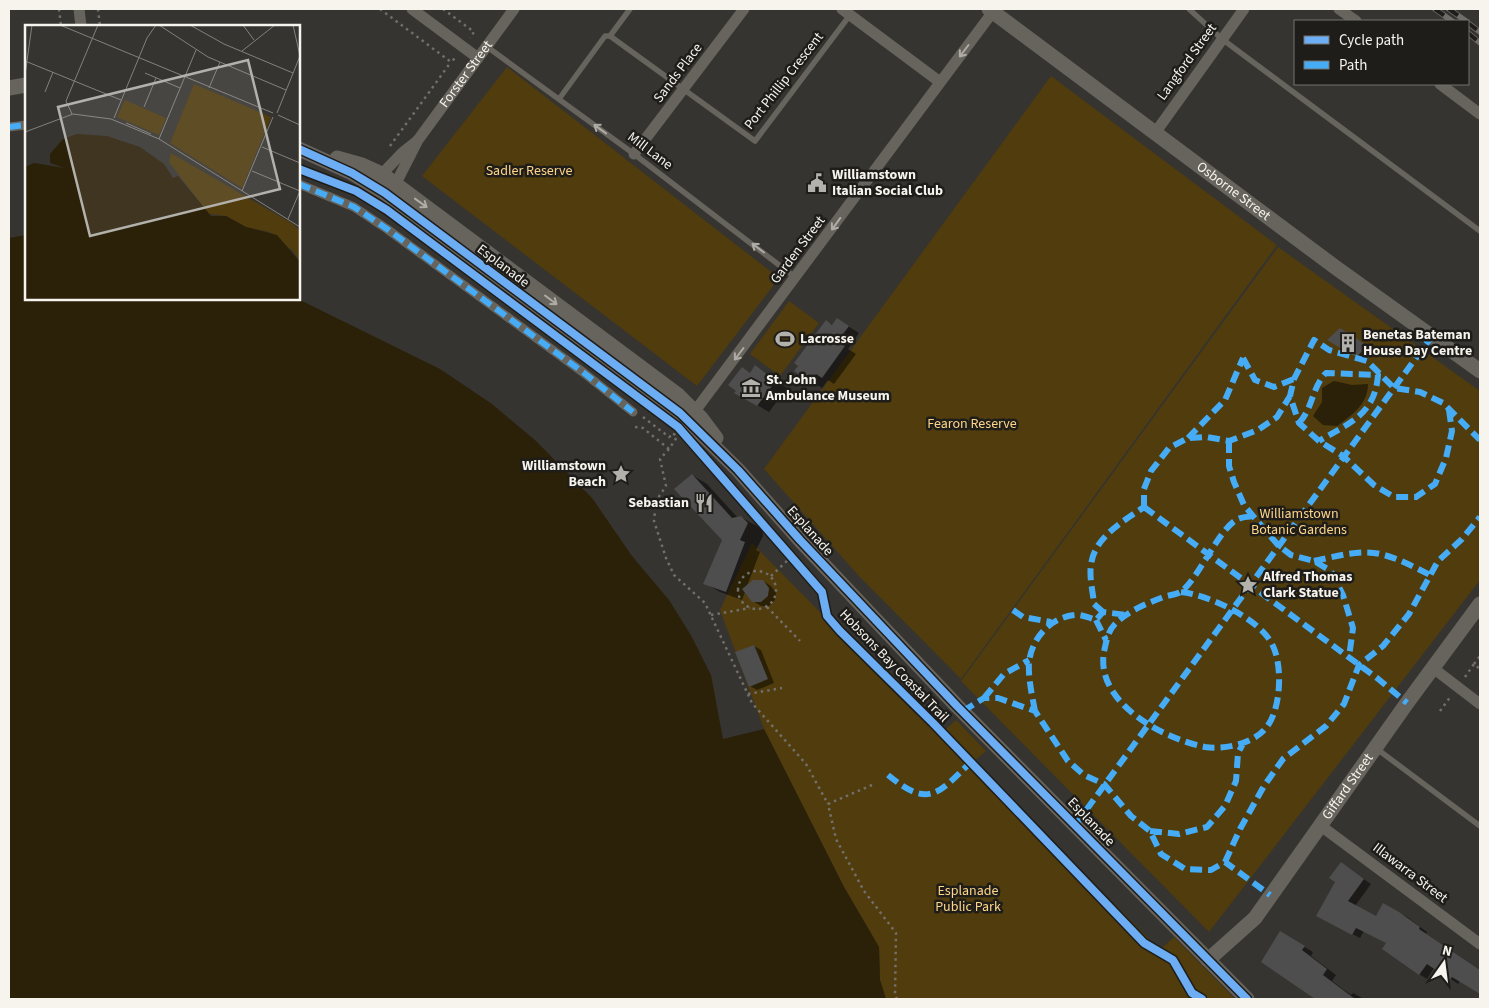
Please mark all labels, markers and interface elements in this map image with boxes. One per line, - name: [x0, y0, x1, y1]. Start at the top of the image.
- street label: Langford Street: [1152, 19, 1222, 104]
- legend: [1294, 20, 1469, 85]
- inset map: [25, 25, 300, 300]
- street label: Port Phillip Crescent: [740, 28, 829, 134]
- text: Cycle path: [1339, 30, 1404, 51]
- street label: Forster Street: [435, 36, 498, 112]
- street label: Sands Place: [649, 39, 707, 107]
- one-way arrow: [959, 44, 969, 58]
- text: Path: [1339, 55, 1367, 76]
- one-way arrow: [593, 124, 607, 134]
- street label: Mill Lane: [623, 127, 677, 175]
- street label: Osborne Street: [1192, 157, 1275, 226]
- park label: Sadler Reserve: [486, 161, 572, 181]
- place label: Williamstown Italian Social Club: [832, 165, 943, 201]
- public building icon: Williamstown Italian Social Club: [806, 172, 828, 194]
- one-way arrow: [414, 198, 427, 209]
- street label: Garden Street: [766, 212, 830, 288]
- one-way arrow: [831, 217, 841, 231]
- street label: Esplanade: [473, 240, 533, 292]
- one-way arrow: [752, 243, 765, 254]
- one-way arrow: [544, 295, 558, 305]
- place label: Benetas Bateman House Day Centre: [1363, 325, 1472, 361]
- sports icon: Lacrosse: [774, 328, 796, 350]
- place label: Lacrosse: [800, 329, 854, 349]
- building icon: Benetas Bateman House Day Centre: [1337, 332, 1359, 354]
- one-way arrow: [733, 347, 744, 360]
- place label: St. John Ambulance Museum: [765, 370, 890, 406]
- museum icon: St. John Ambulance Museum: [740, 377, 762, 399]
- park label: Fearon Reserve: [927, 414, 1017, 434]
- place label: Williamstown Beach: [522, 456, 606, 492]
- place icon: Williamstown Beach: [610, 463, 632, 485]
- restaurant icon: Sebastian: [693, 492, 715, 514]
- place label: Sebastian: [628, 493, 689, 513]
- street label: Esplanade: [782, 502, 838, 560]
- park label: Williamstown Botanic Gardens: [1251, 504, 1347, 540]
- place label: Alfred Thomas Clark Statue: [1262, 567, 1352, 603]
- place icon: Alfred Thomas Clark Statue: [1237, 574, 1259, 596]
- street label: Hobsons Bay Coastal Trail: [835, 605, 954, 727]
- street label: Giffard Street: [1317, 749, 1379, 824]
- street label: Esplanade: [1063, 793, 1119, 851]
- street label: Illawarra Street: [1368, 838, 1452, 908]
- park label: Esplanade Public Park: [935, 881, 1001, 917]
- north arrow: [1419, 938, 1469, 988]
- text: N: [1440, 941, 1454, 962]

